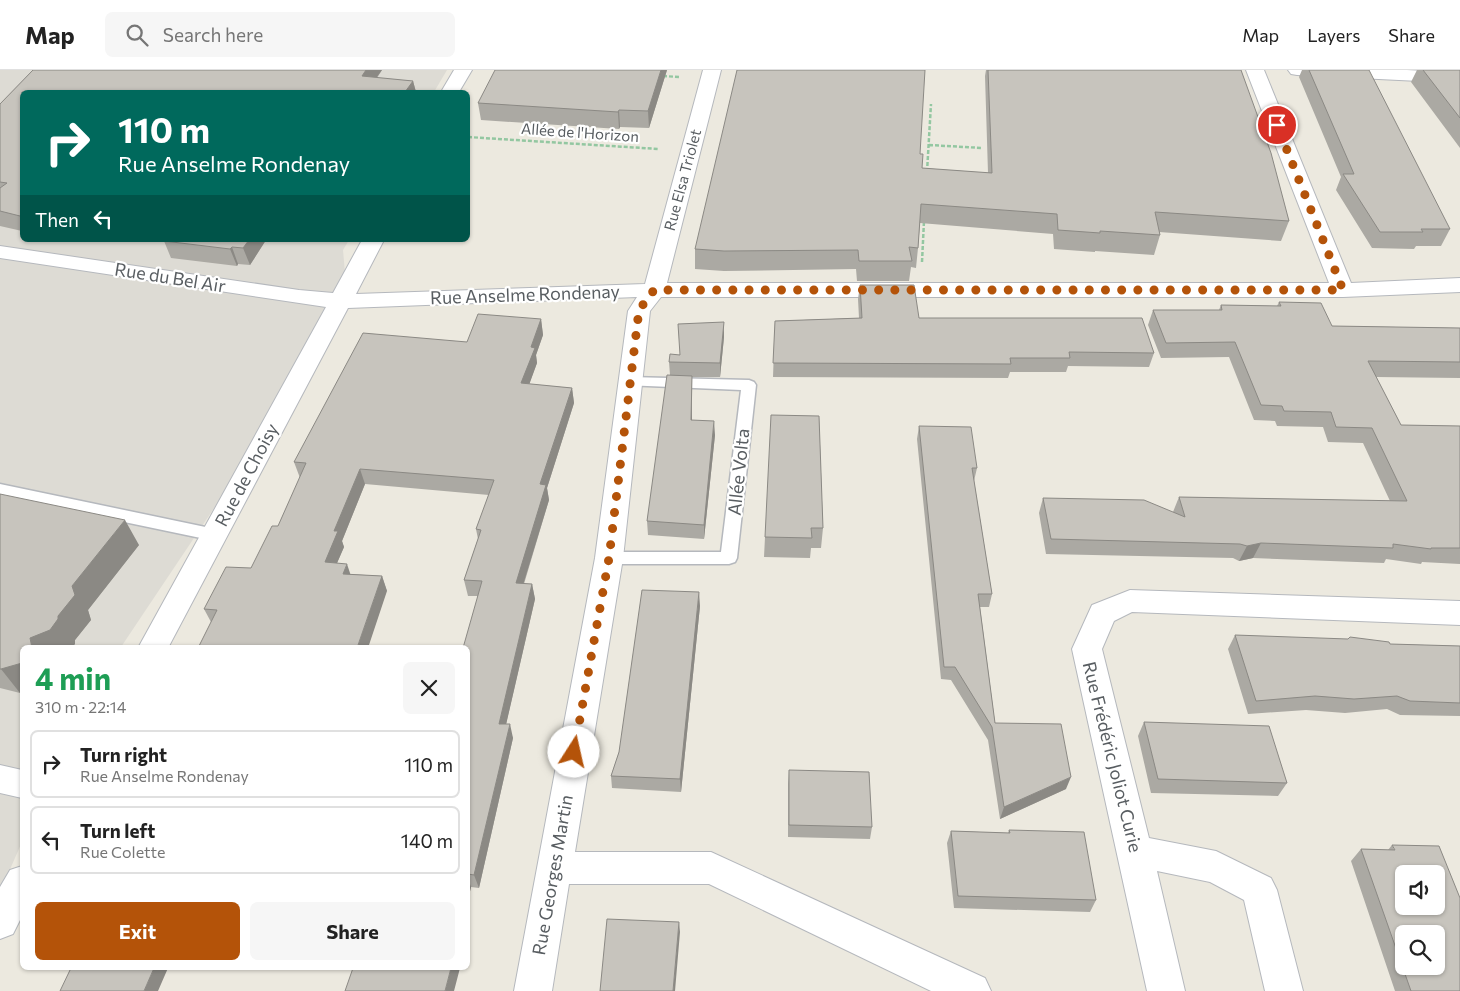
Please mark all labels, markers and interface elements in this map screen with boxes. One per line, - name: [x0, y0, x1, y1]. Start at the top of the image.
- search box: [105, 12, 455, 57]
- text: Map: [25, 20, 75, 49]
- icon: search: [123, 21, 151, 49]
- text: Search here: [163, 23, 263, 46]
- text: Map: [1242, 24, 1279, 46]
- text: Layers: [1307, 24, 1360, 46]
- text: Share: [1388, 24, 1435, 46]
- pin: [1256, 104, 1298, 146]
- text: 110 m: [118, 107, 210, 150]
- icon: right: [35, 110, 100, 175]
- icon: arrive: [1263, 111, 1291, 139]
- street label: Allée de l'Horizon: [521, 119, 640, 145]
- street label: Rue Elsa Triolet: [660, 127, 704, 232]
- text: Rue Anselme Rondenay: [118, 150, 350, 177]
- icon: left: [89, 205, 117, 233]
- text: Then: [35, 208, 79, 231]
- street label: Rue du Bel Air: [113, 257, 227, 297]
- street label: Rue Anselme Rondenay: [430, 280, 620, 308]
- street label: Rue de Choisy: [210, 419, 283, 530]
- street label: Allée Volta: [723, 427, 754, 516]
- text: 4 min: [35, 659, 111, 696]
- street label: Rue Frédéric Joliot Curie: [1079, 659, 1147, 854]
- button: close: [403, 662, 455, 714]
- text: 310 m · 22:14: [35, 697, 126, 716]
- position arrow: [547, 725, 599, 777]
- text: Turn right: [80, 743, 167, 766]
- icon: right: [37, 750, 65, 778]
- text: 110 m: [404, 753, 453, 776]
- text: Rue Anselme Rondenay: [80, 766, 249, 785]
- street label: Rue Georges Martin: [527, 793, 577, 957]
- text: Turn left: [80, 819, 155, 842]
- icon: left: [37, 826, 65, 854]
- text: 140 m: [401, 829, 453, 852]
- text: Rue Colette: [80, 842, 165, 861]
- map controls: [1395, 865, 1445, 975]
- button: sound: [1395, 865, 1445, 915]
- button: Exit: [35, 902, 240, 960]
- button: Share: [250, 902, 455, 960]
- button: search: [1395, 925, 1445, 975]

